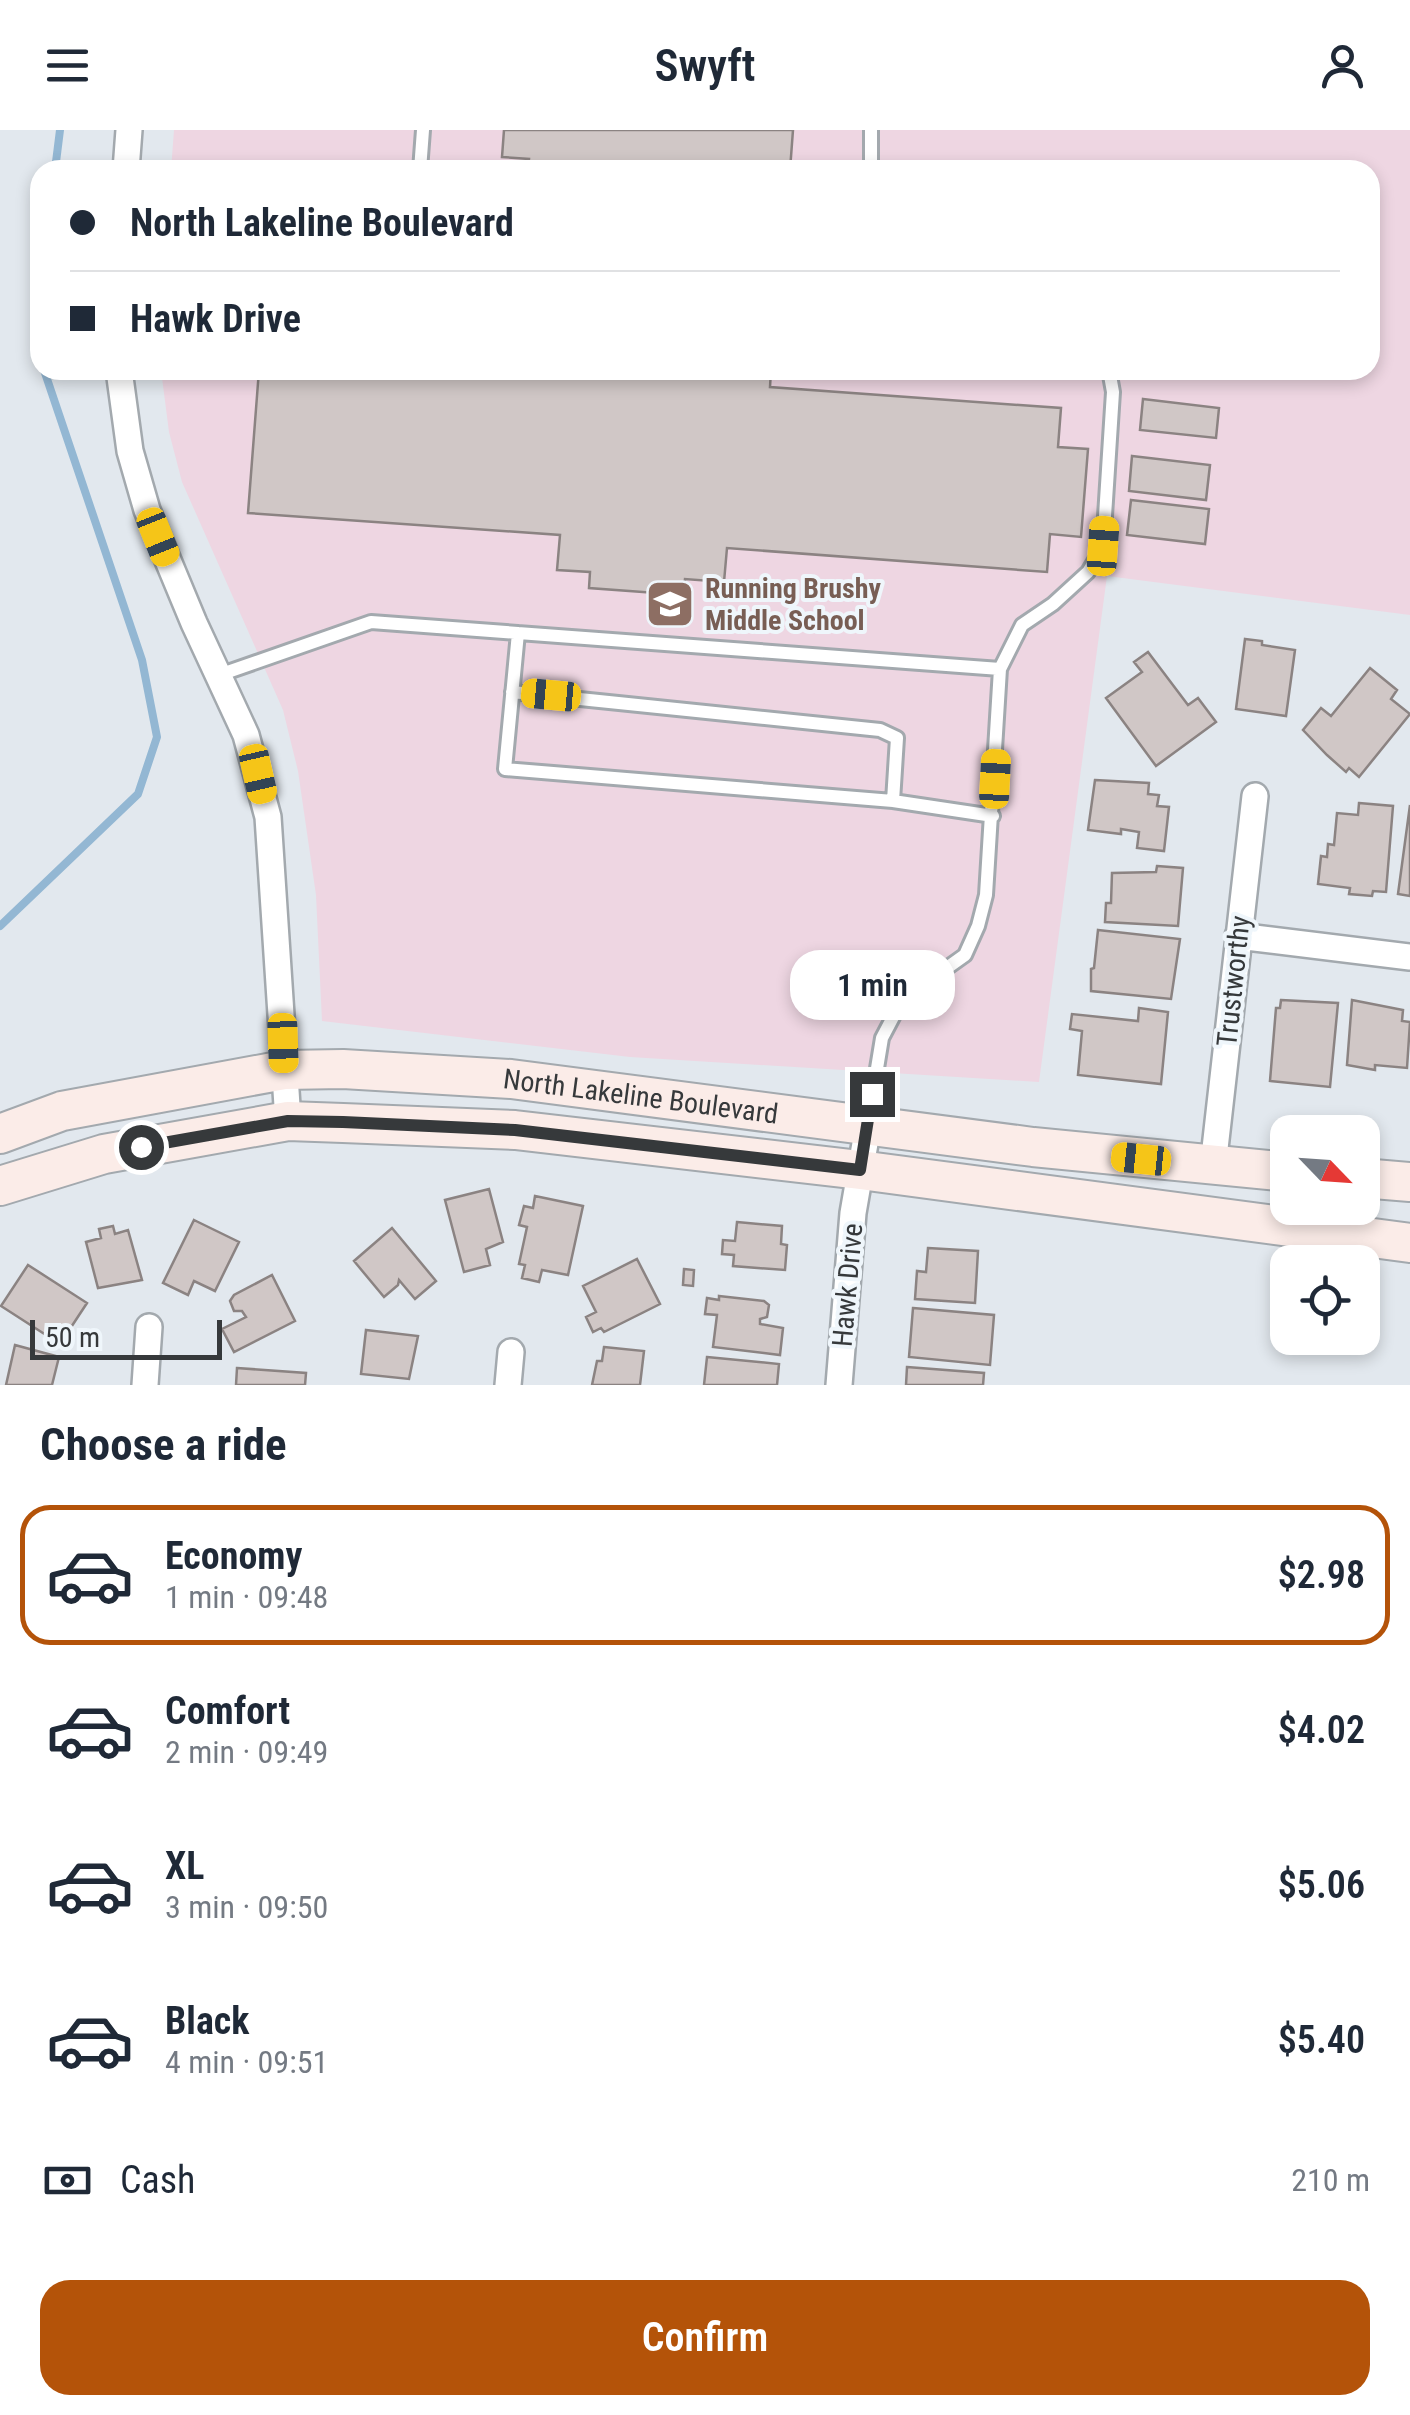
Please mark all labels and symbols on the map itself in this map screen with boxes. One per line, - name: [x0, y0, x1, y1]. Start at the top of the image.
- car: [133, 504, 183, 570]
- car: [1086, 515, 1120, 577]
- place label: Running Brushy Middle School: [705, 572, 881, 637]
- school or university icon: Running Brushy Middle School: [644, 578, 696, 630]
- car: [520, 677, 582, 713]
- car: [237, 741, 279, 807]
- car: [978, 748, 1012, 810]
- street label: Trustworthy: [1210, 914, 1257, 1048]
- callout: 1 min: [790, 949, 954, 1019]
- car: [267, 1012, 299, 1074]
- street label: North Lakeline Boulevard: [501, 1062, 780, 1131]
- route end: [850, 1072, 895, 1117]
- north arrow: [1270, 1115, 1380, 1225]
- route start: [119, 1125, 164, 1170]
- car: [1110, 1141, 1172, 1177]
- street label: Hawk Drive: [826, 1222, 869, 1348]
- scale bar: [30, 1315, 222, 1360]

